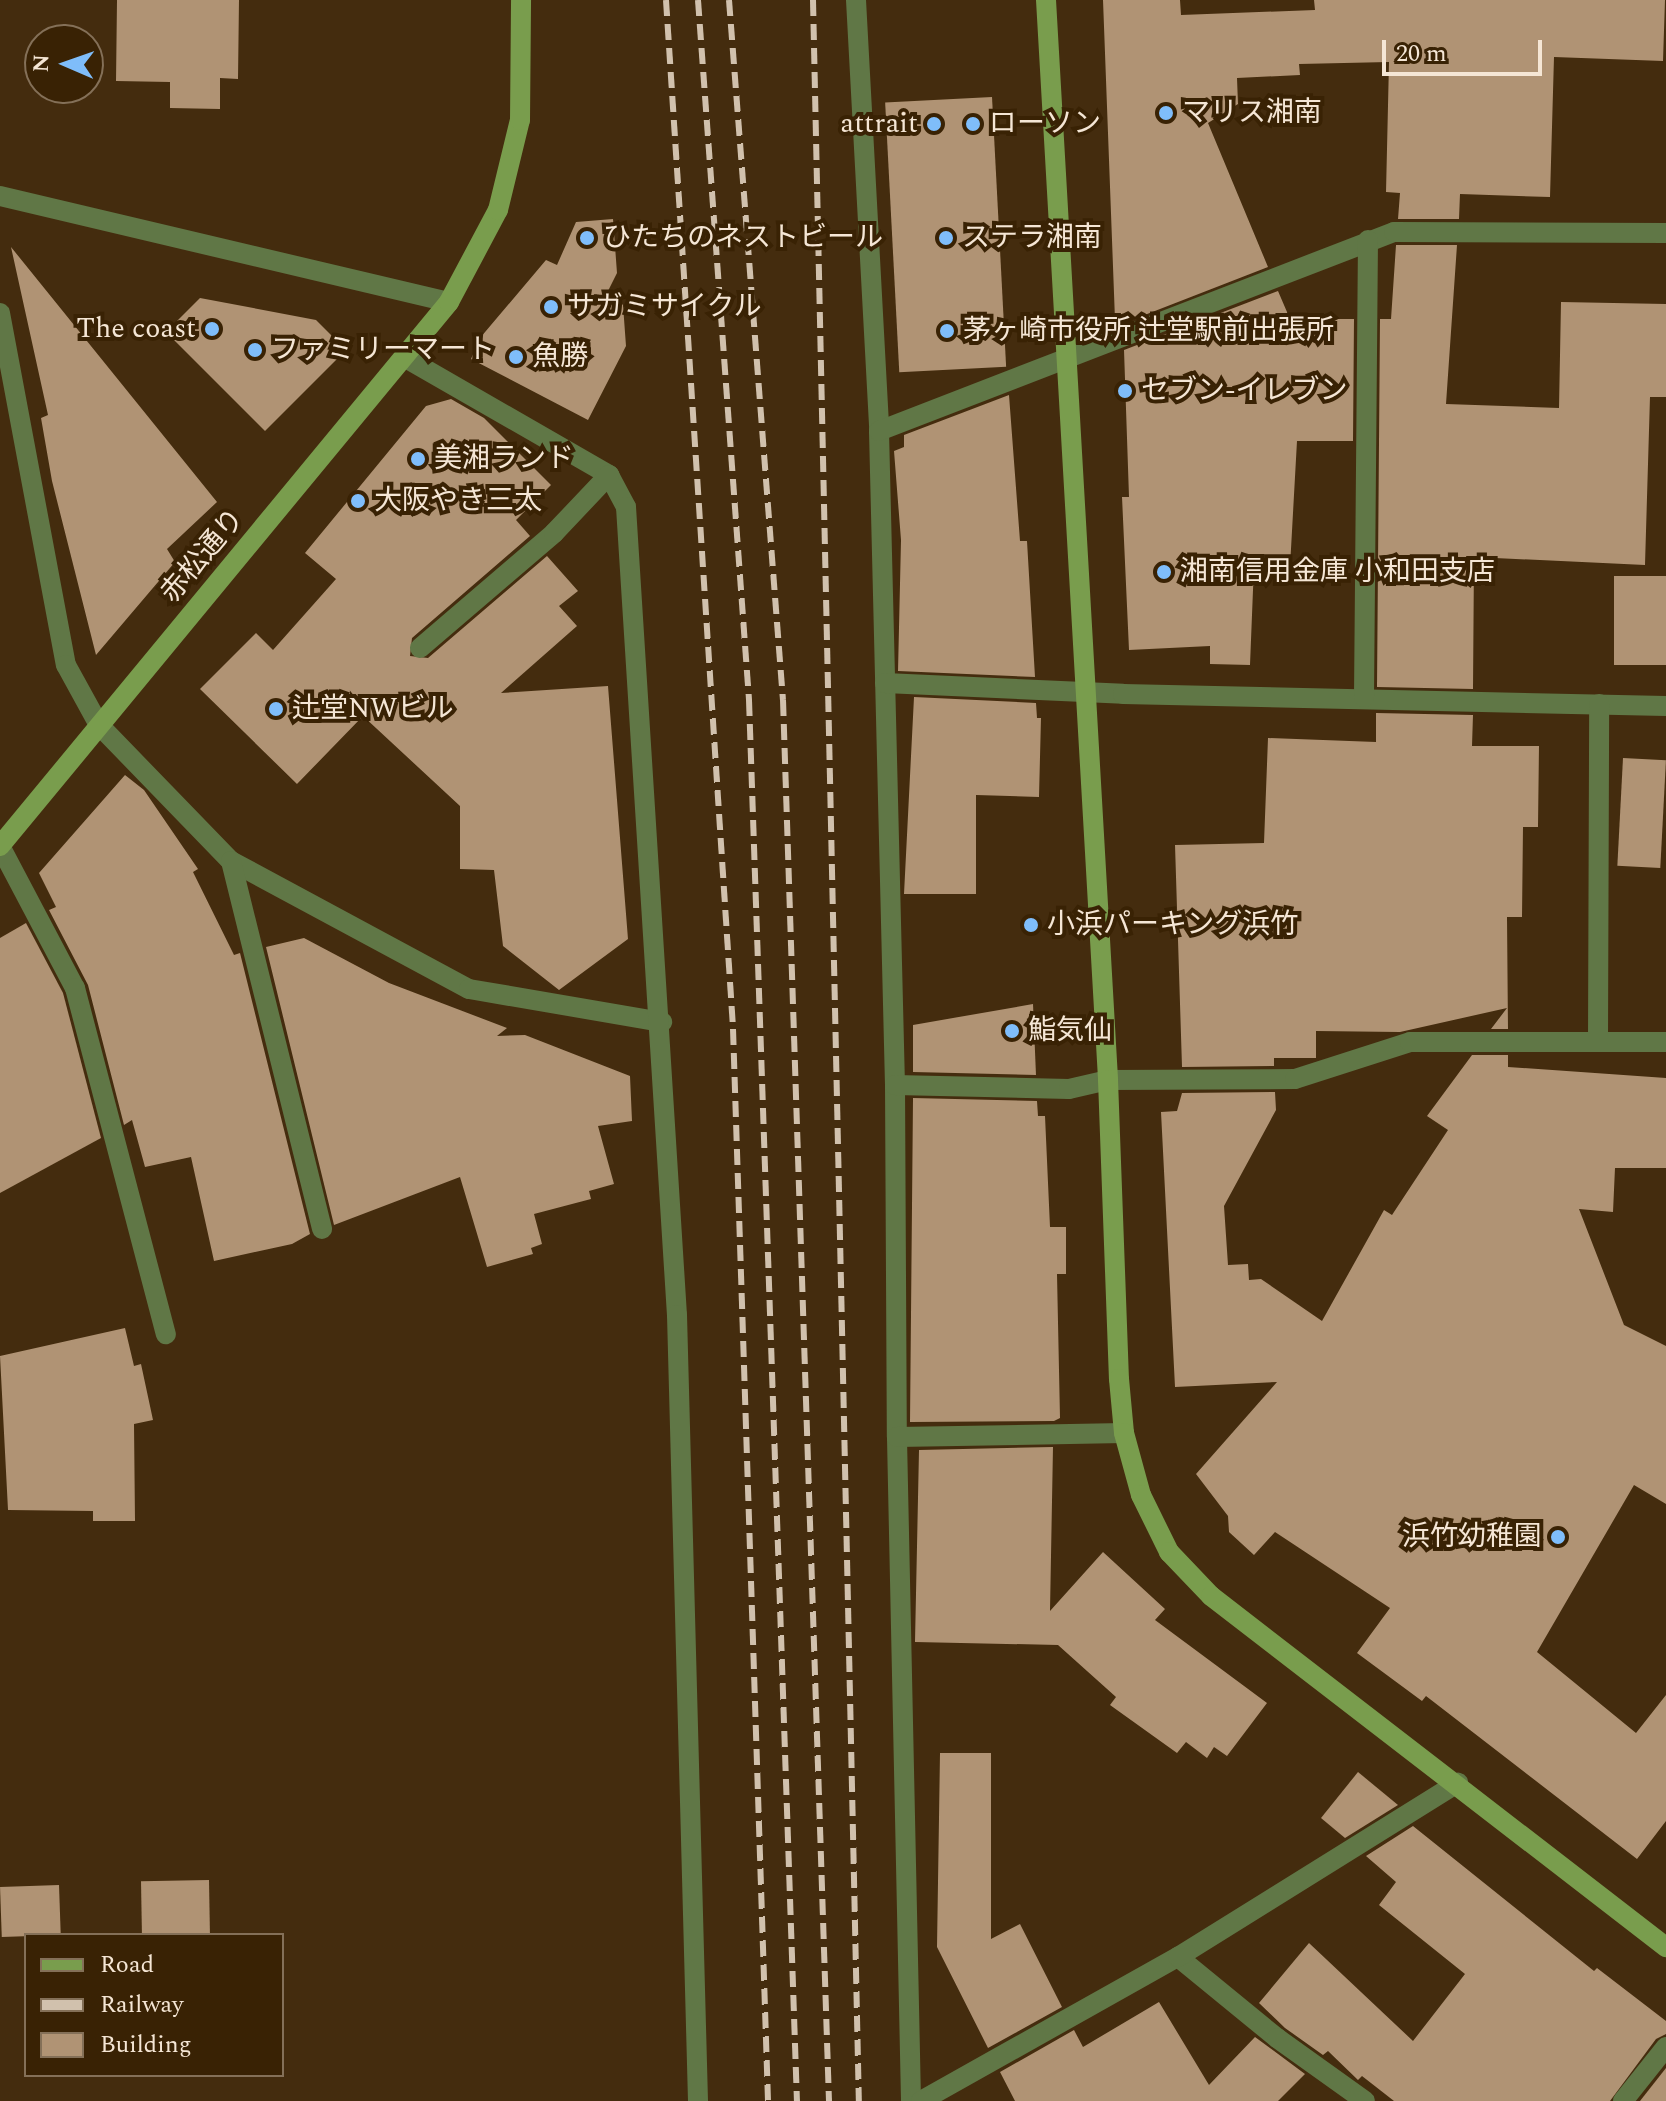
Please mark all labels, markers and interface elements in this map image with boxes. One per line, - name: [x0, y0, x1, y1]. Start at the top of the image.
- north arrow: [24, 24, 104, 104]
- scale bar: [1386, 24, 1546, 74]
- text: 20 m: [1396, 36, 1447, 72]
- text: N: [25, 54, 58, 73]
- place label: マリス湘南: [1182, 96, 1322, 130]
- marker: マリス湘南: [1157, 104, 1175, 122]
- place label: attrait: [840, 107, 918, 141]
- place label: ローソン: [989, 107, 1101, 141]
- marker: attrait: [925, 115, 943, 133]
- marker: ローソン: [964, 115, 982, 133]
- place label: ひたちのネストビール: [603, 221, 883, 255]
- place label: ステラ湘南: [962, 221, 1102, 255]
- marker: ひたちのネストビール: [578, 229, 596, 247]
- marker: ステラ湘南: [937, 229, 955, 247]
- place label: サガミサイクル: [567, 290, 763, 324]
- marker: サガミサイクル: [542, 298, 560, 316]
- place label: The coast: [76, 312, 196, 346]
- place label: 茅ヶ崎市役所 辻堂駅前出張所: [963, 314, 1334, 348]
- marker: The coast: [203, 320, 221, 338]
- marker: 茅ヶ崎市役所 辻堂駅前出張所: [938, 322, 956, 340]
- place label: ファミリーマート: [271, 333, 495, 367]
- place label: 魚勝: [532, 340, 588, 374]
- marker: ファミリーマート: [246, 341, 264, 359]
- marker: 魚勝: [507, 348, 525, 366]
- place label: セブン-イレブン: [1141, 374, 1347, 408]
- marker: セブン-イレブン: [1116, 382, 1134, 400]
- place label: 美湘ランド: [434, 442, 574, 476]
- marker: 美湘ランド: [409, 450, 427, 468]
- place label: 大阪やき三太: [374, 484, 542, 518]
- marker: 大阪やき三太: [349, 492, 367, 510]
- street label: 赤松通り: [154, 502, 252, 610]
- place label: 湘南信用金庫 小和田支店: [1180, 555, 1495, 589]
- marker: 湘南信用金庫 小和田支店: [1155, 563, 1173, 581]
- place label: 辻堂NWビル: [292, 692, 454, 726]
- marker: 辻堂NWビル: [267, 700, 285, 718]
- place label: 小浜パーキング浜竹: [1047, 908, 1299, 942]
- marker: 小浜パーキング浜竹: [1022, 916, 1040, 934]
- place label: 鮨気仙: [1028, 1014, 1112, 1048]
- marker: 鮨気仙: [1003, 1022, 1021, 1040]
- place label: 浜竹幼稚園: [1402, 1520, 1542, 1554]
- marker: 浜竹幼稚園: [1549, 1528, 1567, 1546]
- legend: [24, 1933, 284, 2077]
- text: Road: [100, 1947, 154, 1983]
- text: Railway: [100, 1987, 184, 2023]
- text: Building: [100, 2027, 192, 2063]

